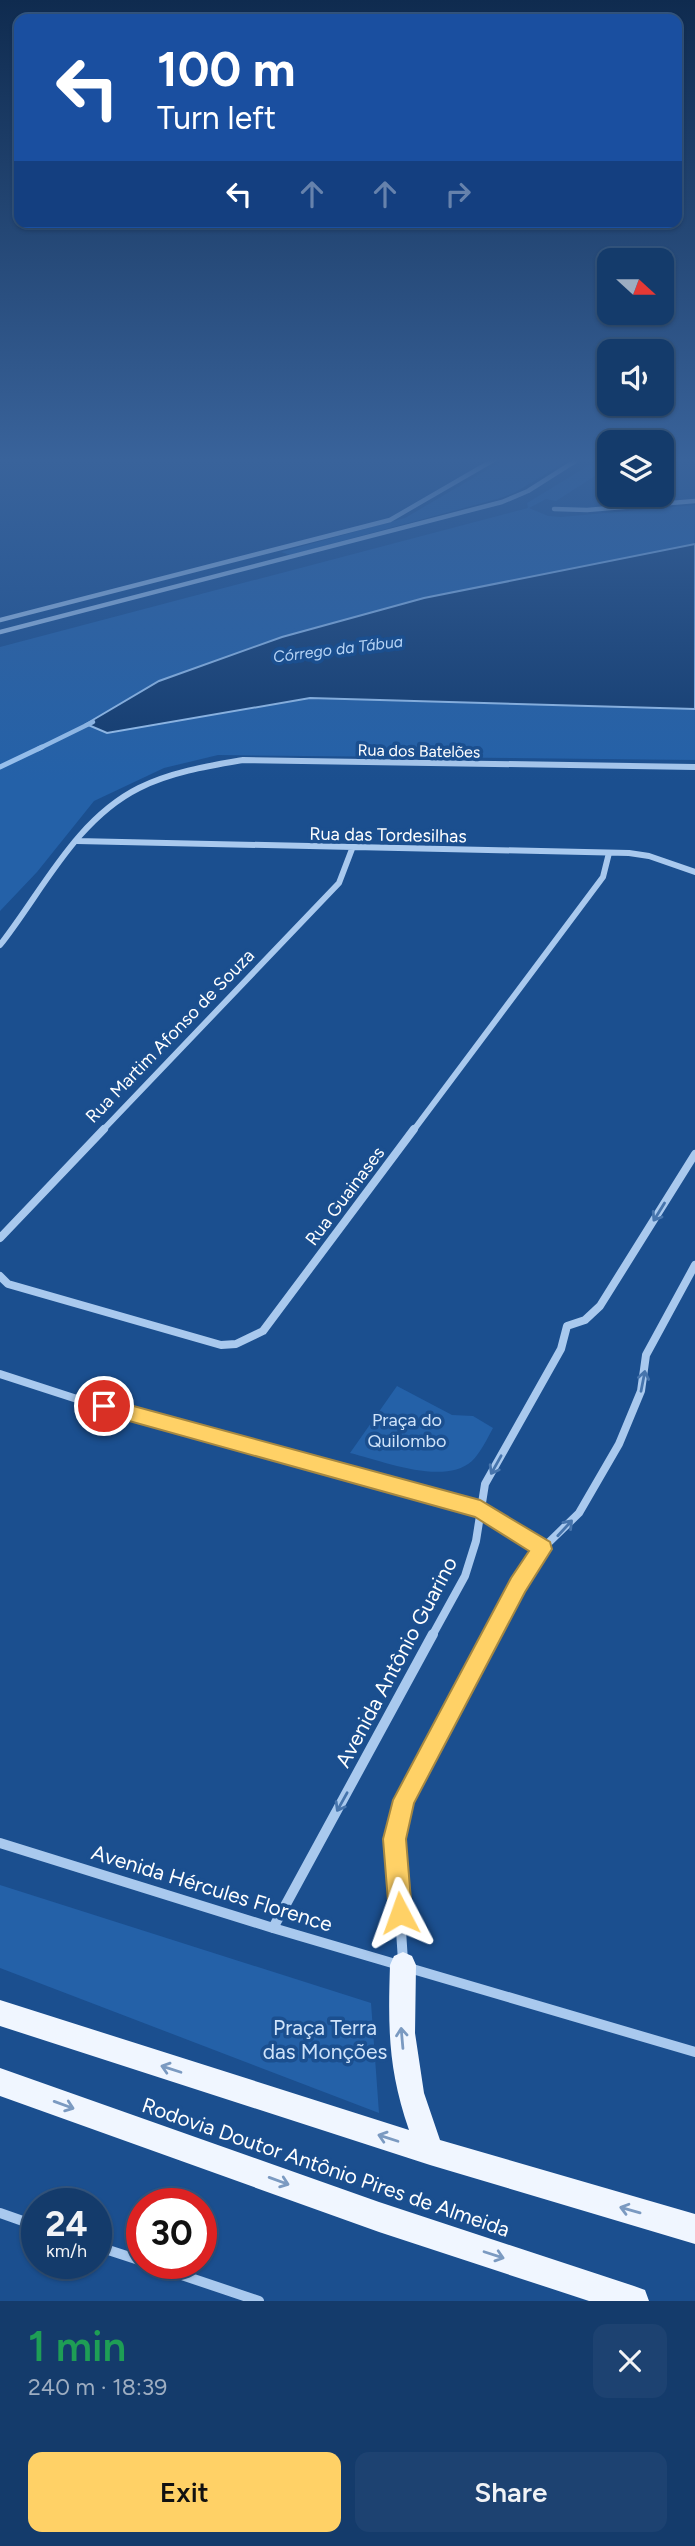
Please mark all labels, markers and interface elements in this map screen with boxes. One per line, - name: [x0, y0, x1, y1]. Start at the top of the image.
- text: 100 m: [157, 39, 296, 98]
- icon: left: [42, 42, 133, 133]
- text: Turn left: [157, 99, 276, 137]
- icon: left: [220, 175, 258, 213]
- icon: ahead: [293, 175, 331, 213]
- icon: ahead: [366, 175, 404, 213]
- icon: right: [439, 175, 477, 213]
- north arrow: [597, 248, 674, 326]
- map controls: [597, 248, 674, 507]
- button: sound: [597, 339, 674, 416]
- button: layers: [597, 430, 674, 507]
- water label: Córrego da Tábua: [272, 632, 404, 666]
- street label: Rua dos Batelões: [357, 740, 481, 762]
- street label: Rua das Tordesilhas: [309, 823, 467, 847]
- street label: Rua Martim Afonso de Souza: [81, 945, 259, 1127]
- street label: Rua Guainases: [301, 1142, 389, 1250]
- one-way arrow: [651, 1201, 665, 1221]
- one-way arrow: [636, 1370, 650, 1393]
- pin: [74, 1376, 134, 1436]
- icon: arrive: [85, 1387, 123, 1425]
- park label: Praça do Quilombo: [368, 1409, 446, 1452]
- one-way arrow: [489, 1454, 503, 1474]
- one-way arrow: [557, 1519, 573, 1537]
- street label: Avenida Antônio Guarino: [330, 1552, 462, 1772]
- one-way arrow: [335, 1791, 348, 1812]
- street label: Avenida Hércules Florence: [88, 1839, 336, 1937]
- position arrow: [363, 1876, 437, 1950]
- park label: Praça Terra das Monções: [263, 2015, 387, 2064]
- one-way arrow: [395, 2027, 408, 2050]
- one-way arrow: [161, 2062, 183, 2074]
- street label: Rodovia Doutor Antônio Pires de Almeida: [139, 2092, 513, 2242]
- one-way arrow: [53, 2100, 75, 2112]
- one-way arrow: [377, 2131, 399, 2144]
- one-way arrow: [267, 2176, 289, 2189]
- speed limit sign: 30: [126, 2188, 217, 2279]
- text: 24: [45, 2203, 88, 2245]
- one-way arrow: [619, 2203, 641, 2216]
- text: km/h: [46, 2240, 87, 2262]
- one-way arrow: [483, 2249, 505, 2262]
- text: 1 min: [28, 2321, 126, 2372]
- button: close: [593, 2324, 667, 2398]
- text: 240 m · 18:39: [28, 2373, 167, 2401]
- button: Exit: [28, 2452, 341, 2532]
- button: Share: [355, 2452, 667, 2532]

